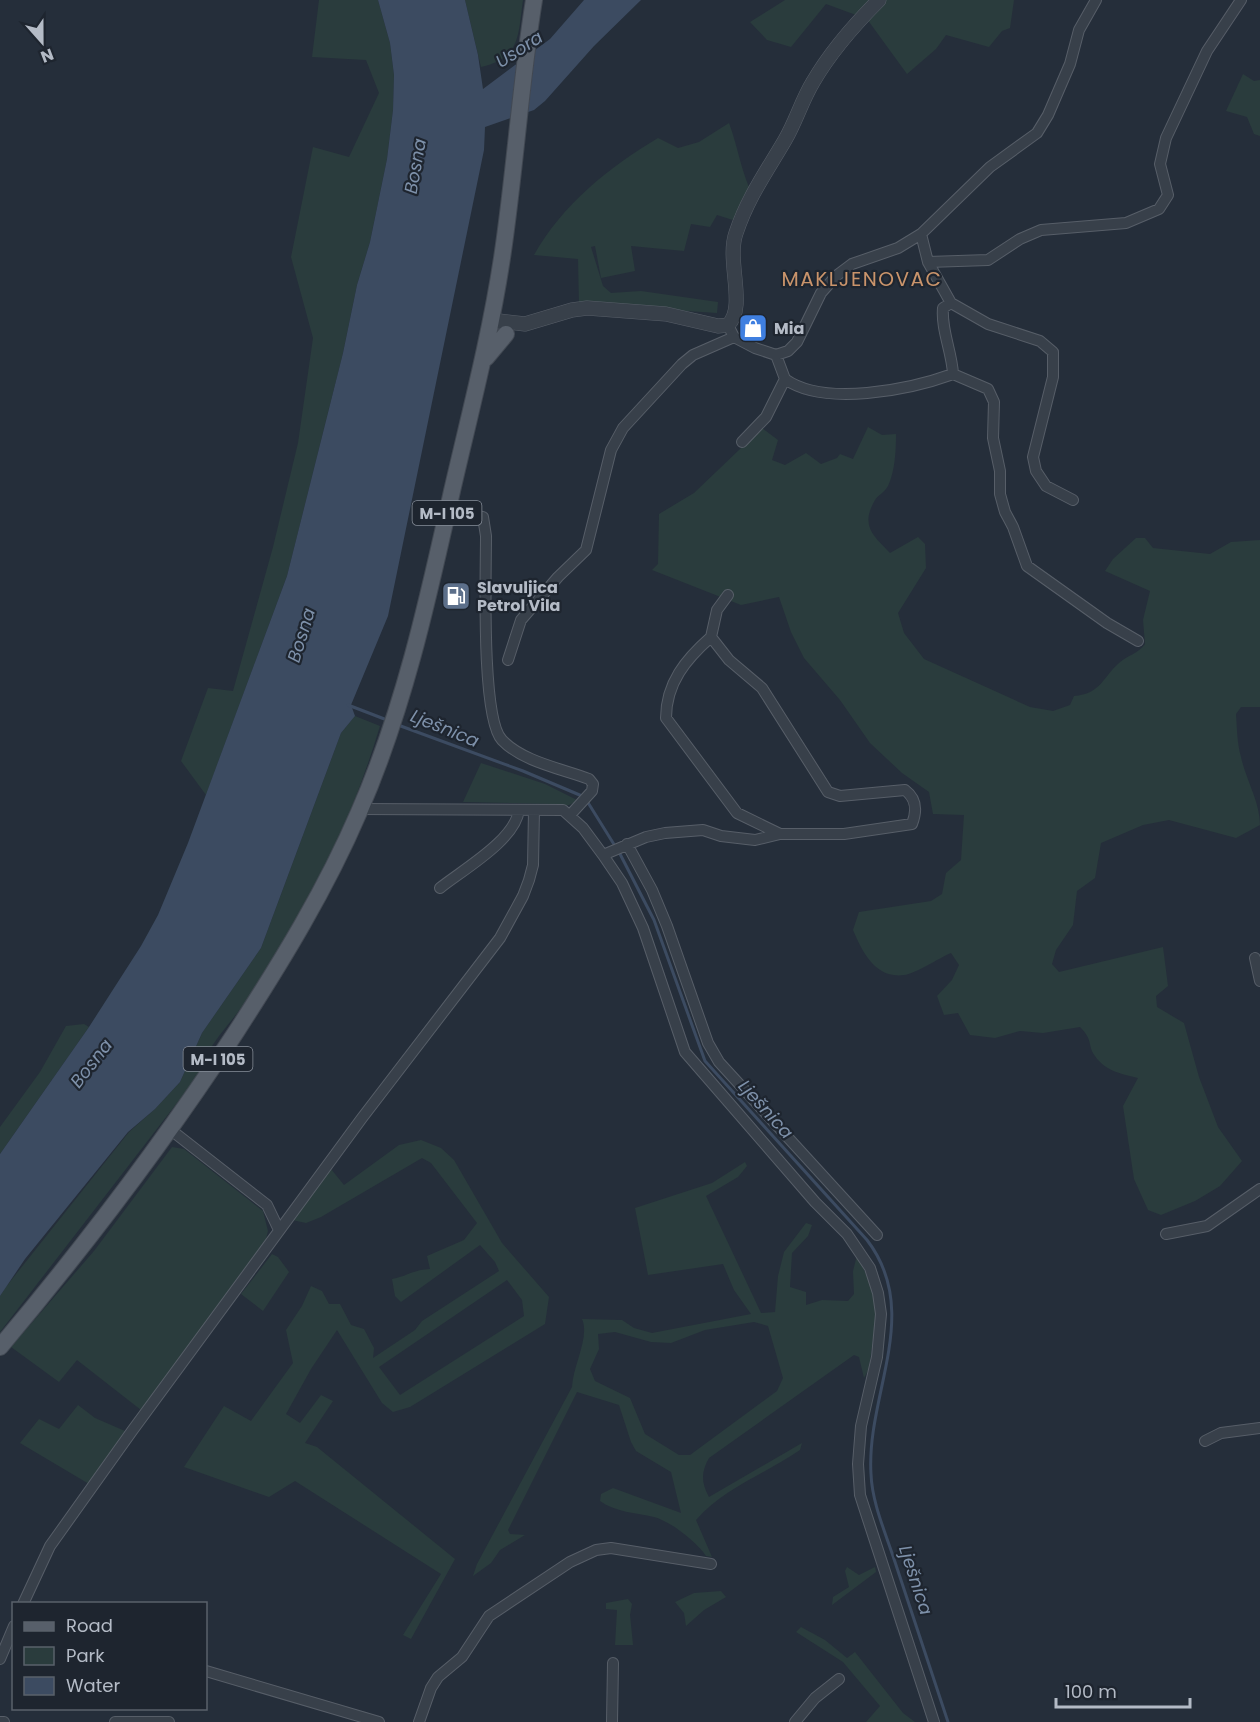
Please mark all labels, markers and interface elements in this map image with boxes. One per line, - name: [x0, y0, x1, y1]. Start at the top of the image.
- north arrow: [12, 12, 72, 72]
- water label: Usora: [490, 24, 548, 74]
- text: N: [37, 43, 57, 68]
- water label: Bosna: [398, 136, 432, 196]
- district label: MAKLJENOVAC: [782, 265, 942, 293]
- shop icon: Mia: [737, 312, 769, 344]
- place label: Mia: [774, 317, 804, 340]
- road number: M-I 105: [412, 501, 482, 525]
- place label: Slavuljica Petrol Vila: [477, 576, 560, 617]
- fuel station icon: Slavuljica Petrol Vila: [440, 580, 472, 612]
- water label: Bosna: [281, 605, 321, 665]
- water label: Lješnica: [407, 703, 483, 753]
- water label: Bosna: [64, 1033, 118, 1093]
- road number: M-I 105: [184, 1047, 252, 1071]
- water label: Lješnica: [733, 1074, 799, 1144]
- water label: Lješnica: [893, 1542, 939, 1618]
- legend: [12, 1602, 207, 1710]
- text: Road: [66, 1613, 113, 1638]
- text: Park: [66, 1643, 105, 1668]
- scale bar: [1056, 1671, 1190, 1709]
- text: Water: [66, 1673, 120, 1698]
- text: 100 m: [1065, 1679, 1117, 1704]

